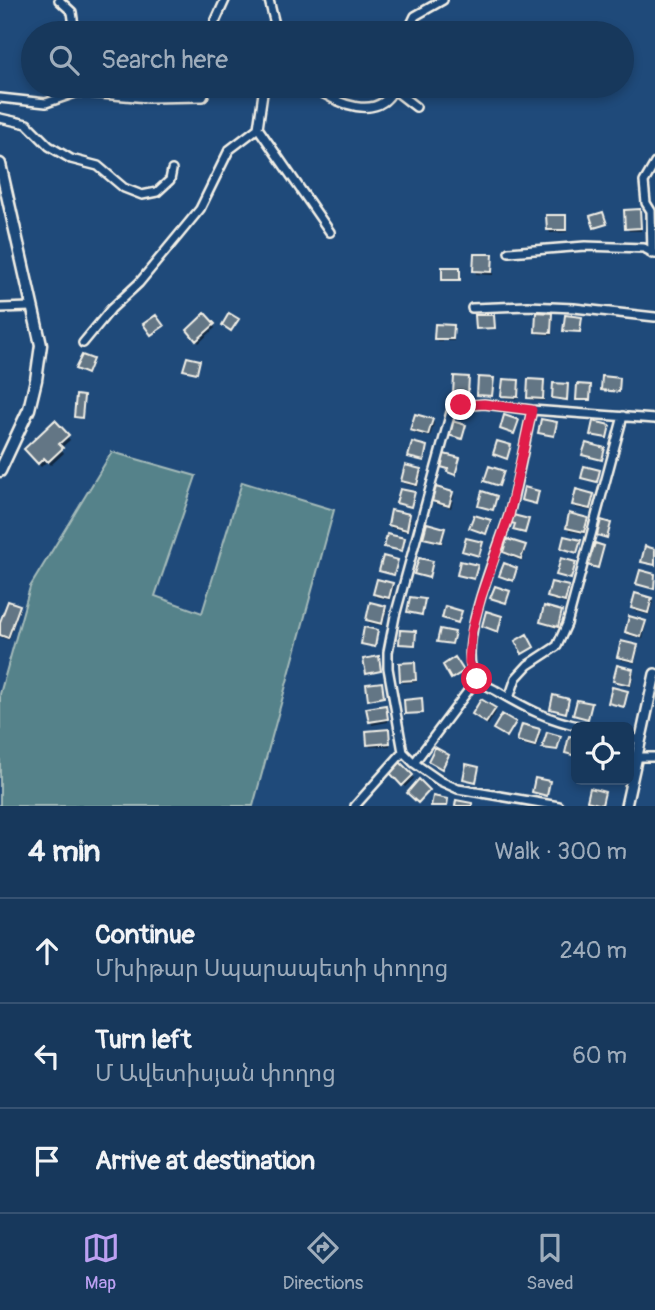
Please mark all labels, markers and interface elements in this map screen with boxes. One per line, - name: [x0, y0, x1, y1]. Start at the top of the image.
- search box: [21, 21, 634, 98]
- icon: search: [45, 41, 83, 79]
- text: Search here: [101, 44, 228, 76]
- route end: [445, 389, 476, 420]
- route start: [461, 663, 492, 694]
- map controls: [571, 722, 634, 785]
- button: locate: [571, 722, 634, 785]
- text: 4 min: [28, 833, 101, 870]
- text: Walk · 300 m: [495, 837, 627, 866]
- text: Continue: [95, 919, 195, 951]
- icon: ahead: [28, 932, 66, 970]
- text: 240 m: [560, 936, 627, 965]
- text: Մխիթար Սպարապետի փողոց: [95, 954, 448, 983]
- text: Turn left: [95, 1024, 191, 1056]
- icon: left: [28, 1037, 66, 1075]
- text: 60 m: [572, 1041, 627, 1070]
- text: Մ Ավետիսյան փողոց: [95, 1059, 336, 1088]
- icon: arrive: [28, 1142, 66, 1180]
- text: Arrive at destination: [95, 1145, 315, 1177]
- tab: Map: [82, 1229, 120, 1295]
- tab: Directions: [283, 1229, 363, 1295]
- tab: Saved: [526, 1229, 573, 1295]

